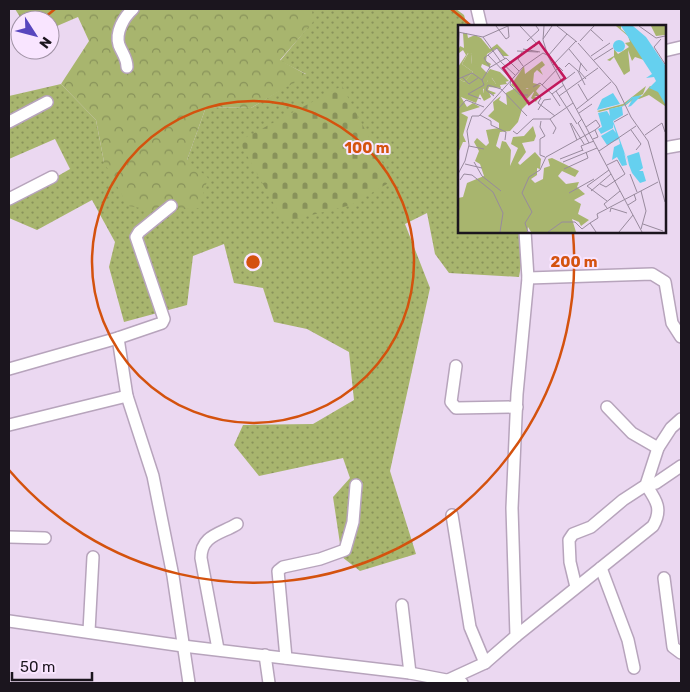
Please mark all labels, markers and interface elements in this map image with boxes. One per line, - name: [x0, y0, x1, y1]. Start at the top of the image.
- north arrow: [10, 10, 60, 60]
- inset map: [458, 25, 665, 232]
- text: N: [35, 33, 55, 51]
- text: 100 m: [345, 139, 389, 157]
- centre of rings: [244, 253, 262, 271]
- text: 200 m: [550, 253, 598, 271]
- scale bar: [12, 650, 92, 682]
- text: 50 m: [20, 658, 55, 676]

